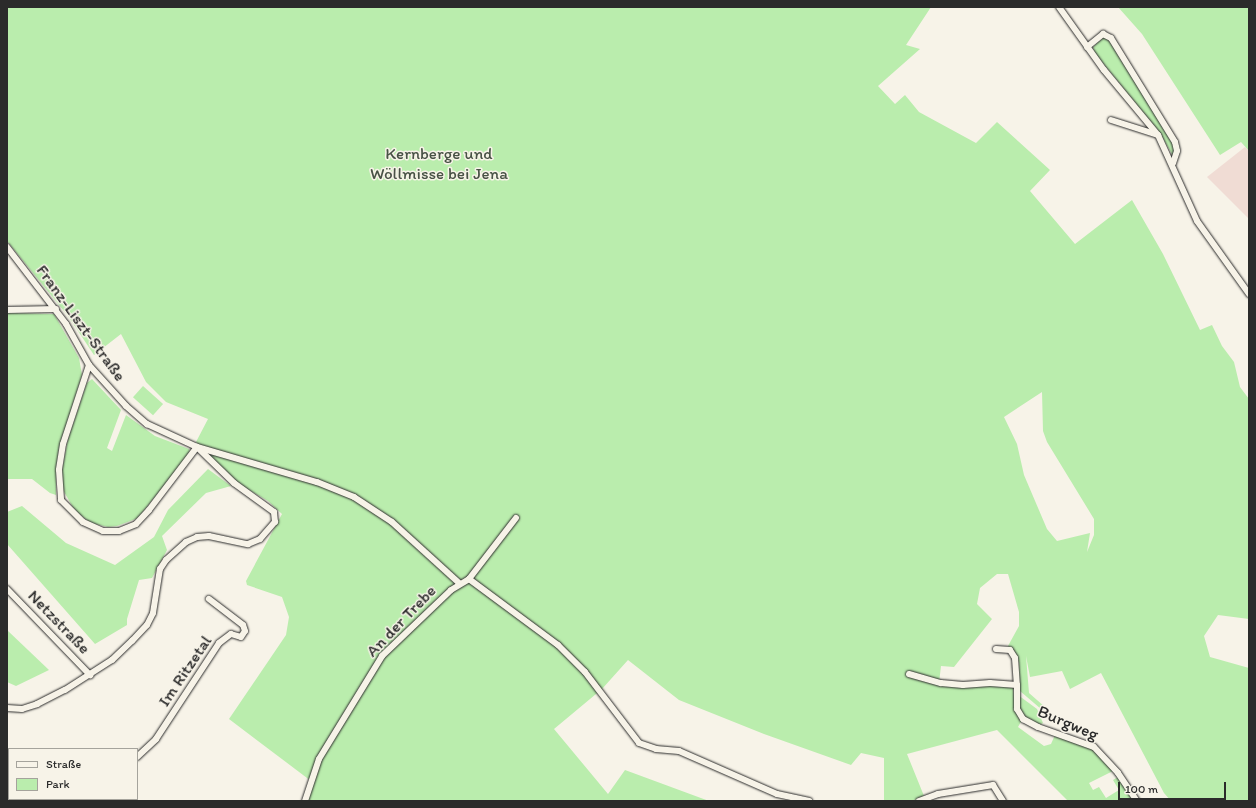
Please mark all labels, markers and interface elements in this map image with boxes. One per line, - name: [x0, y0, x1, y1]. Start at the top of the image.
- park label: Kernberge und Wöllmisse bei Jena: [370, 144, 508, 184]
- street label: Franz-Liszt-Straße: [32, 261, 130, 385]
- street label: An der Trebe: [362, 581, 440, 661]
- street label: Netzstraße: [23, 586, 95, 658]
- street label: Im Ritzetal: [154, 632, 216, 710]
- street label: Burgweg: [1034, 701, 1102, 745]
- legend: [8, 748, 138, 800]
- text: Straße: [46, 757, 81, 771]
- scale bar: [1120, 774, 1228, 800]
- text: Park: [46, 777, 70, 791]
- text: 100 m: [1125, 782, 1158, 796]

